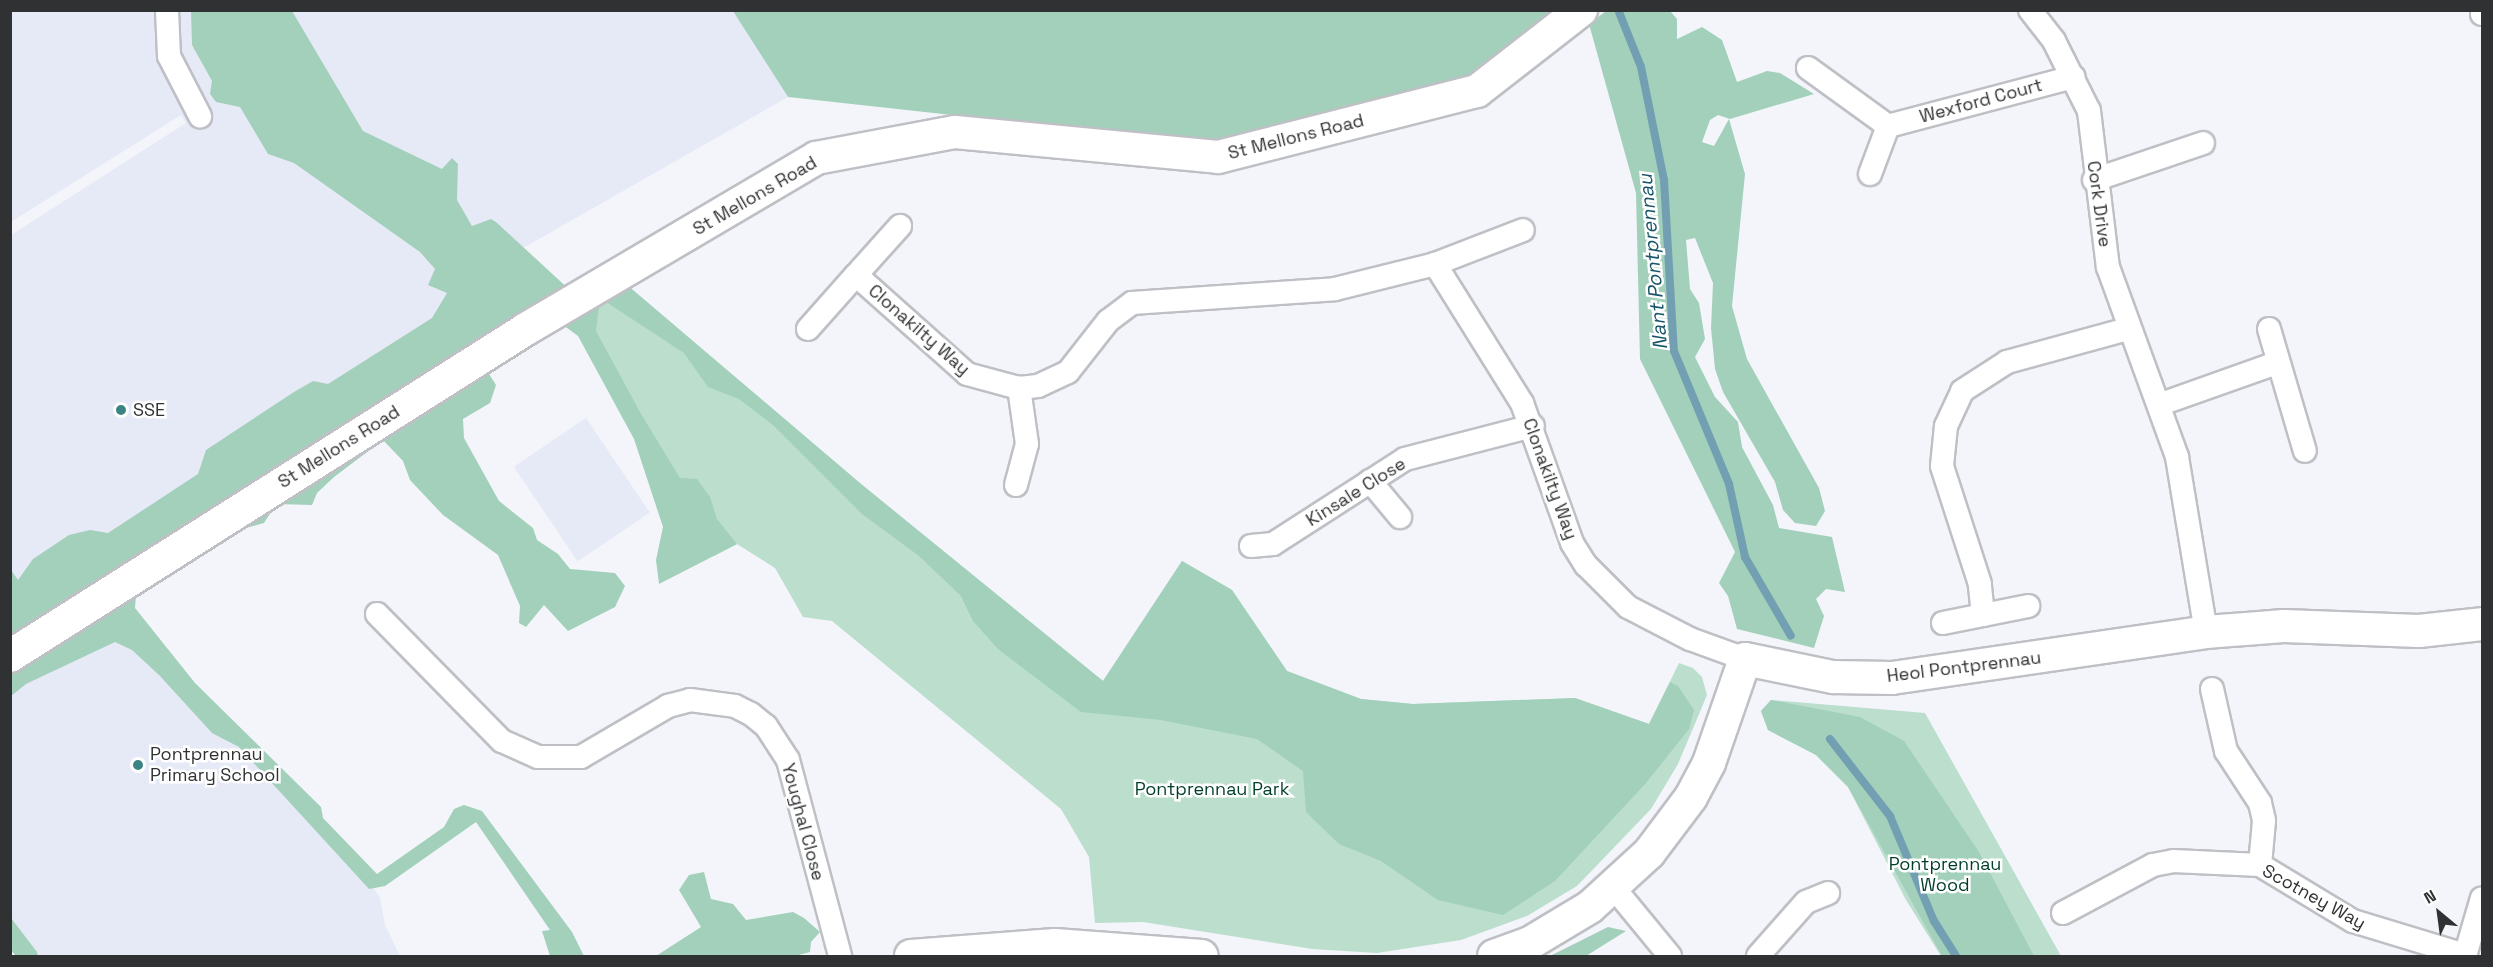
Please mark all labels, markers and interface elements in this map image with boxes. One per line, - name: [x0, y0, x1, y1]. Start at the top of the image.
- street label: Wexford Court: [1917, 74, 2045, 128]
- street label: St Mellons Road: [1226, 110, 1366, 164]
- street label: St Mellons Road: [689, 152, 821, 240]
- street label: Cork Drive: [2082, 159, 2116, 249]
- water label: Nant Pontprennau: [1633, 173, 1673, 351]
- street label: Clonakilty Way: [864, 280, 974, 380]
- place label: SSE: [133, 399, 165, 421]
- street label: St Mellons Road: [274, 401, 404, 493]
- marker: SSE: [114, 403, 128, 417]
- street label: Clonakilty Way: [1518, 415, 1582, 543]
- street label: Kinsale Close: [1302, 453, 1410, 531]
- street label: Heol Pontprennau: [1886, 647, 2042, 687]
- place label: Pontprennau Primary School: [150, 744, 280, 786]
- marker: Pontprennau Primary School: [131, 758, 145, 772]
- street label: Youghal Close: [777, 761, 829, 883]
- park label: Pontprennau Park: [1135, 778, 1289, 800]
- park label: Pontprennau Wood: [1889, 854, 2001, 896]
- street label: Scotney Way: [2259, 860, 2369, 934]
- north arrow: [2409, 883, 2469, 943]
- text: N: [2420, 885, 2440, 909]

